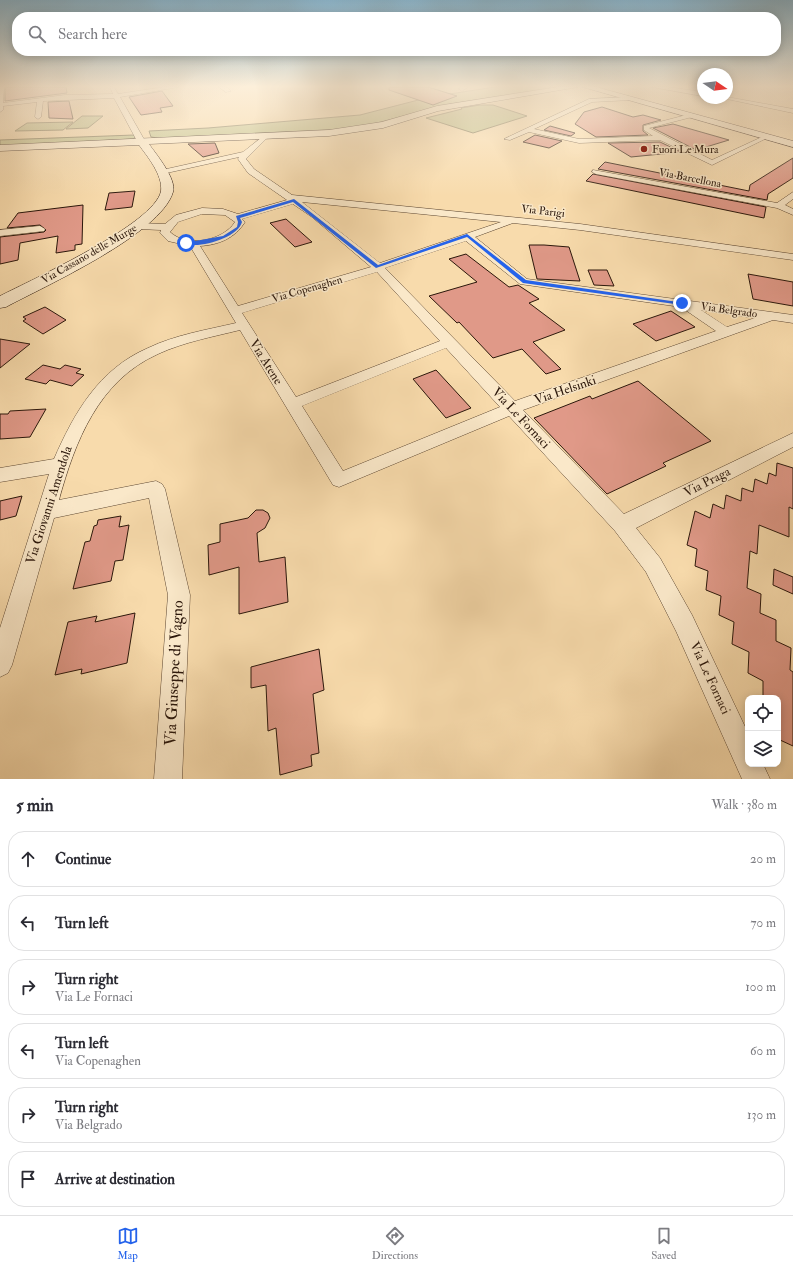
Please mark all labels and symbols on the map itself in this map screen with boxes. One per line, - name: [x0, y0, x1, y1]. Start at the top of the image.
- north arrow: [697, 68, 733, 104]
- place label: Fuori Le Mura: [652, 143, 719, 156]
- marker: Fuori Le Mura: [639, 144, 649, 154]
- street label: Via Barcellona: [658, 166, 723, 191]
- street label: Via Parigi: [521, 202, 565, 220]
- street label: Via Cassano delle Murge: [39, 221, 139, 287]
- route start: [177, 234, 195, 252]
- street label: Via Copenaghen: [270, 273, 344, 306]
- route end: [673, 294, 691, 312]
- street label: Via Belgrado: [700, 300, 758, 320]
- street label: Via Atene: [246, 336, 287, 388]
- street label: Via Helsinki: [532, 372, 598, 408]
- street label: Via Le Fornaci: [489, 384, 554, 452]
- street label: Via Giovanni Amendola: [22, 443, 76, 566]
- street label: Via Praga: [681, 463, 734, 501]
- street label: Via Giuseppe di Vagno: [160, 599, 189, 746]
- street label: Via Le Fornaci: [686, 639, 734, 717]

